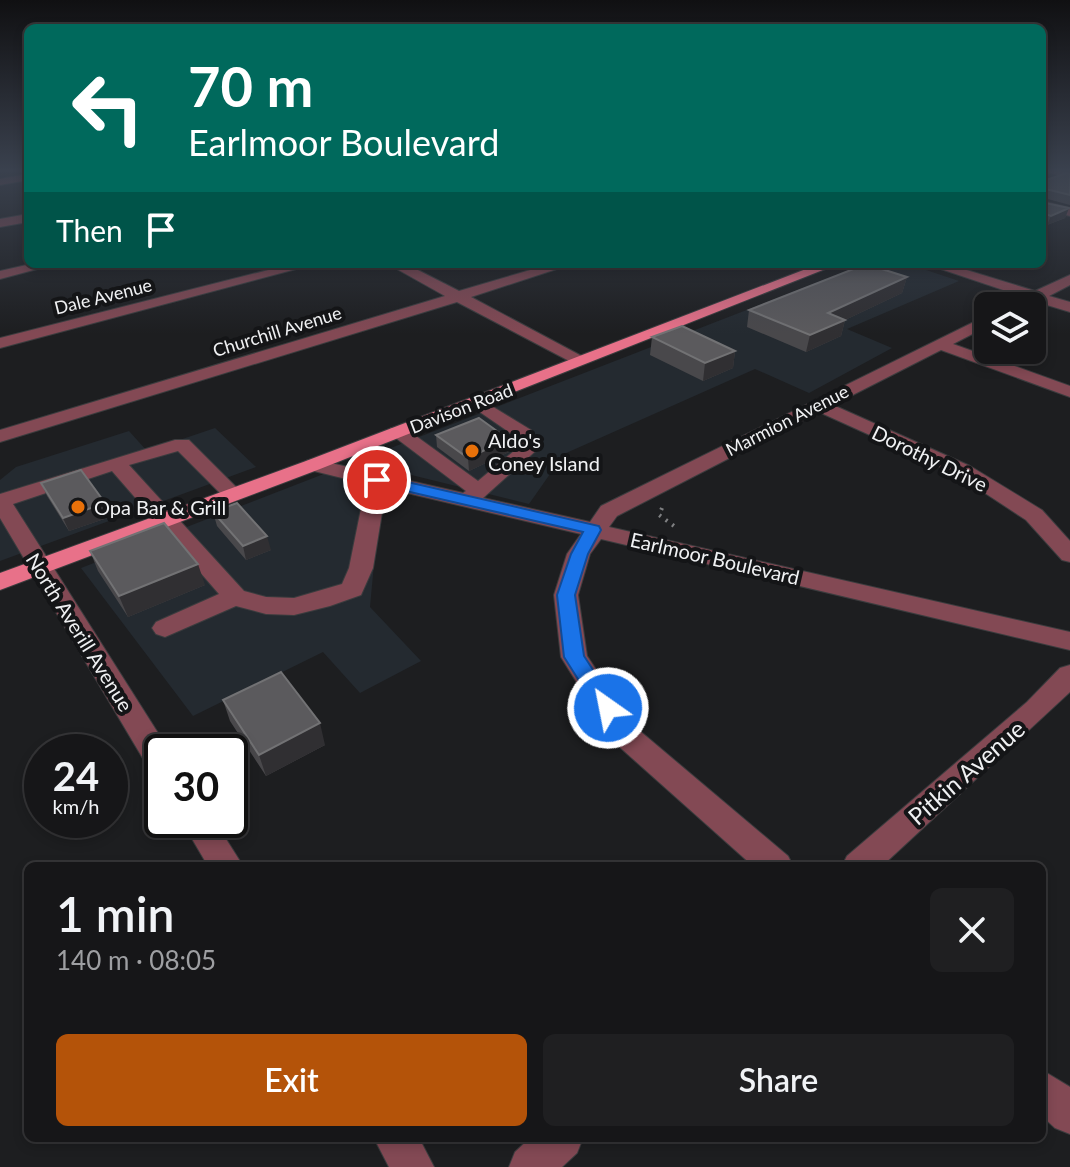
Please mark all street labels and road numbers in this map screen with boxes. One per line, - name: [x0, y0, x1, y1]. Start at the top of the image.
- street label: Dale Avenue: [52, 273, 154, 319]
- street label: Churchill Avenue: [210, 301, 344, 361]
- street label: Davison Road: [406, 378, 516, 438]
- street label: Marmion Avenue: [722, 380, 852, 460]
- street label: Dorothy Drive: [869, 420, 991, 496]
- street label: Earlmoor Boulevard: [628, 527, 802, 589]
- street label: North Averill Avenue: [22, 549, 138, 715]
- street label: Pitkin Avenue: [902, 714, 1030, 830]

